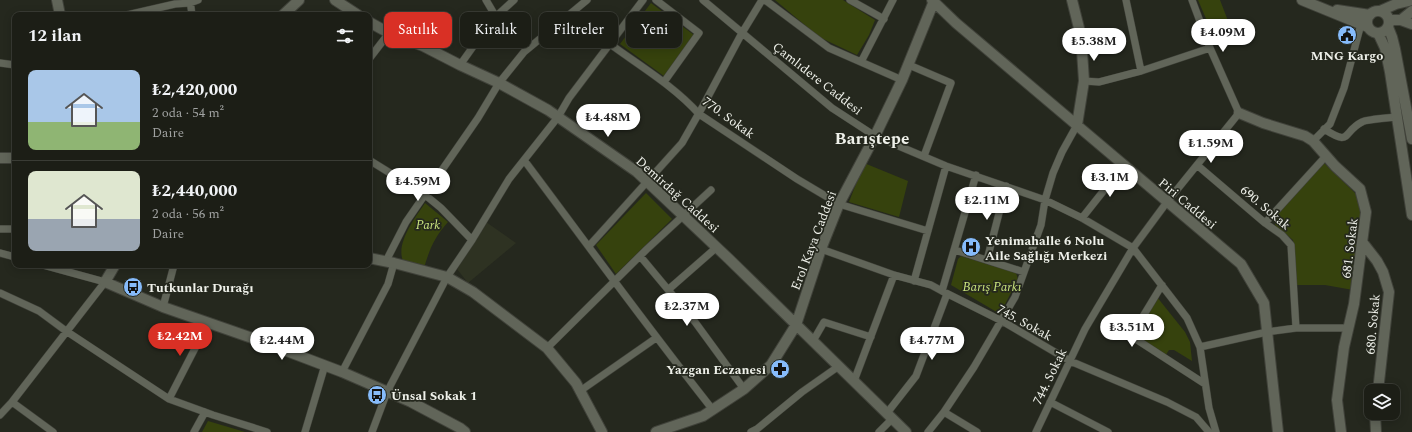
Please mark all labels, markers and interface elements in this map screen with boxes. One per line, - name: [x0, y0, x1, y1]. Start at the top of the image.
- chip: Satılık: [384, 12, 452, 48]
- chip: Kiralık: [460, 12, 531, 48]
- chip: Filtreler: [539, 12, 618, 48]
- chip: Yeni: [626, 12, 682, 48]
- pin: ₺4.09M: [1190, 19, 1256, 53]
- text: ₺4.09M: [1200, 22, 1246, 42]
- text: 12 ilan: [28, 23, 82, 49]
- public building icon: MNG Kargo: [1336, 24, 1358, 46]
- icon: filters: [334, 25, 356, 47]
- pin: ₺5.38M: [1061, 28, 1127, 62]
- text: ₺5.38M: [1071, 31, 1117, 51]
- street label: Çamlıdere Caddesi: [768, 37, 867, 120]
- place label: MNG Kargo: [1311, 46, 1383, 66]
- text: ₺2,420,000: [152, 77, 237, 103]
- icon: home: [60, 86, 108, 134]
- street label: 770. Sokak: [698, 92, 759, 144]
- text: 2 oda · 54 m²: [152, 103, 224, 123]
- pin: ₺4.48M: [575, 104, 641, 138]
- text: ₺4.48M: [585, 107, 631, 127]
- text: Daire: [152, 123, 184, 143]
- district label: Barıştepe: [835, 126, 909, 152]
- pin: ₺1.59M: [1178, 130, 1244, 164]
- text: ₺1.59M: [1188, 133, 1234, 153]
- street label: Demirdağ Caddesi: [631, 152, 724, 238]
- pin: ₺3.1M: [1082, 164, 1138, 198]
- text: ₺3.1M: [1091, 167, 1129, 187]
- pin: ₺4.59M: [385, 168, 451, 202]
- text: ₺4.59M: [395, 171, 441, 191]
- street label: Piri Caddesi: [1154, 173, 1221, 234]
- text: ₺2,440,000: [152, 178, 237, 204]
- street label: 690. Sokak: [1236, 181, 1295, 235]
- icon: home: [60, 187, 108, 235]
- pin: ₺2.11M: [954, 187, 1020, 221]
- street label: Erol Kaya Caddesi: [786, 188, 842, 293]
- text: ₺2.11M: [964, 190, 1010, 210]
- text: 2 oda · 56 m²: [152, 204, 224, 224]
- park label: Park: [416, 215, 440, 235]
- street label: 681. Sokak: [1336, 217, 1364, 280]
- text: Daire: [152, 224, 184, 244]
- place label: Yenimahalle 6 Nolu Aile Sağlığı Merkezi: [985, 231, 1107, 266]
- hospital icon: Yenimahalle 6 Nolu Aile Sağlığı Merkezi: [960, 236, 982, 258]
- bus stop icon: Tutkunlar Durağı: [122, 276, 144, 298]
- park label: Barış Parkı: [962, 277, 1022, 297]
- place label: Tutkunlar Durağı: [147, 278, 254, 298]
- pin: ₺2.37M: [654, 293, 720, 327]
- street label: 680. Sokak: [1360, 293, 1386, 355]
- text: ₺2.37M: [664, 296, 710, 316]
- street label: 745. Sokak: [993, 299, 1056, 346]
- pin: ₺3.51M: [1099, 314, 1165, 348]
- text: ₺3.51M: [1109, 317, 1155, 337]
- pin: ₺2.42M: [147, 323, 213, 357]
- text: ₺2.42M: [157, 326, 203, 346]
- pin: ₺2.44M: [249, 327, 315, 361]
- pin: ₺4.77M: [899, 327, 965, 361]
- text: ₺2.44M: [259, 330, 305, 350]
- text: ₺4.77M: [909, 330, 955, 350]
- street label: 744. Sokak: [1028, 345, 1072, 408]
- pharmacy icon: Yazgan Eczanesi: [769, 358, 791, 380]
- place label: Yazgan Eczanesi: [666, 360, 766, 380]
- bus stop icon: Ünsal Sokak 1: [366, 384, 388, 406]
- map controls: [1364, 384, 1400, 420]
- button: layers: [1364, 384, 1400, 420]
- place label: Ünsal Sokak 1: [391, 386, 477, 406]

